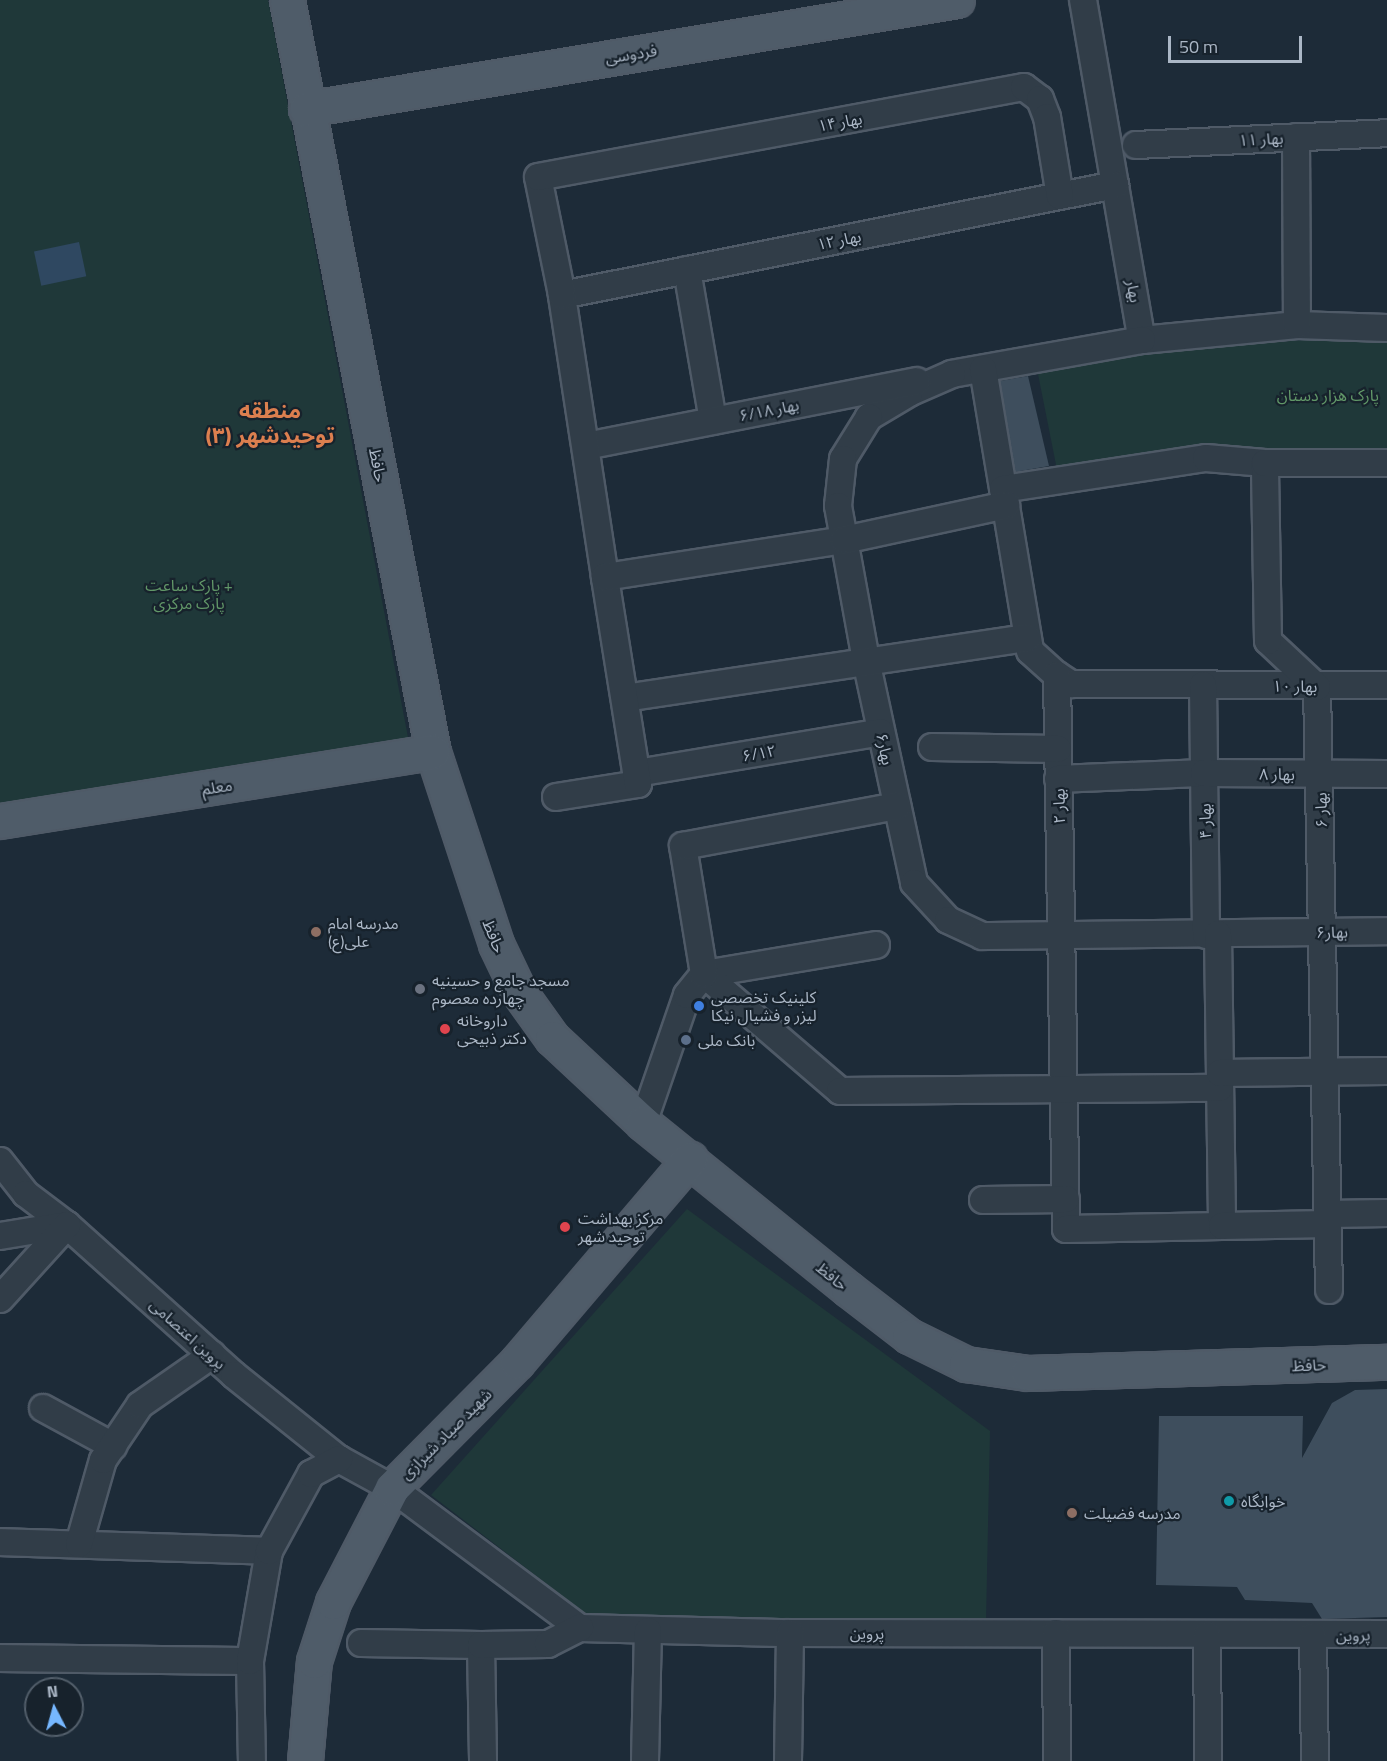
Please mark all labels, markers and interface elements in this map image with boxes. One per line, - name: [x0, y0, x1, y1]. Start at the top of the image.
- scale bar: [1171, 24, 1304, 62]
- text: 50 m: [1179, 33, 1218, 60]
- street label: فردوسی: [604, 40, 658, 68]
- street label: بهار ۱۴: [816, 109, 864, 135]
- street label: بهار ۱۱: [1238, 128, 1284, 150]
- street label: بهار ۱۲: [815, 226, 863, 254]
- street label: بهار: [1123, 278, 1145, 304]
- park label: پارک هزار دستان: [1277, 385, 1379, 405]
- street label: بهار ۶/۱۸: [737, 395, 801, 425]
- district label: منطقه توحیدشهر (۳): [205, 397, 335, 448]
- street label: حافظ: [365, 446, 391, 484]
- park label: پارک ساعت + پارک مرکزی: [145, 575, 233, 613]
- street label: بهار ۱۰: [1272, 676, 1318, 696]
- street label: بهار۶: [872, 731, 898, 767]
- street label: ۶/۱۲: [741, 741, 777, 765]
- street label: بهار ۸: [1259, 764, 1295, 784]
- street label: معلم: [200, 775, 234, 799]
- street label: بهار ۲: [1049, 788, 1069, 824]
- street label: بهار ۶: [1311, 792, 1331, 828]
- street label: بهار ۴: [1195, 803, 1215, 839]
- place label: مدرسه امام علی(ع): [328, 913, 399, 951]
- street label: حافظ: [479, 916, 509, 956]
- street label: بهار۶: [1316, 922, 1348, 942]
- marker: مدرسه امام علی(ع): [309, 925, 323, 939]
- place label: مسجد جامع و حسینیه چهارده معصوم: [432, 970, 570, 1008]
- marker: مسجد جامع و حسینیه چهارده معصوم: [413, 982, 427, 996]
- place label: کلینیک تخصصی لیزر و فشیال نیکا: [711, 987, 817, 1025]
- marker: کلینیک تخصصی لیزر و فشیال نیکا: [692, 999, 706, 1013]
- place label: داروخانه دکتر ذبیحی: [457, 1010, 527, 1048]
- marker: داروخانه دکتر ذبیحی: [438, 1022, 452, 1036]
- place label: بانک ملی: [698, 1030, 755, 1050]
- marker: بانک ملی: [679, 1033, 693, 1047]
- place label: مرکز بهداشت توحید شهر: [578, 1208, 663, 1246]
- marker: مرکز بهداشت توحید شهر: [556, 1218, 574, 1236]
- street label: حافظ: [813, 1258, 851, 1294]
- street label: پروین اعتصامی: [146, 1295, 230, 1373]
- street label: حافظ: [1291, 1355, 1327, 1375]
- street label: شهید صیاد شیرازی: [396, 1384, 496, 1484]
- place label: خوابگاه: [1241, 1491, 1285, 1511]
- marker: خوابگاه: [1222, 1494, 1236, 1508]
- place label: مدرسه فضیلت: [1084, 1503, 1181, 1523]
- marker: مدرسه فضیلت: [1065, 1506, 1079, 1520]
- street label: پروین: [850, 1623, 884, 1643]
- street label: پروین: [1335, 1625, 1371, 1645]
- north arrow: [24, 1677, 84, 1737]
- text: N: [46, 1679, 59, 1704]

